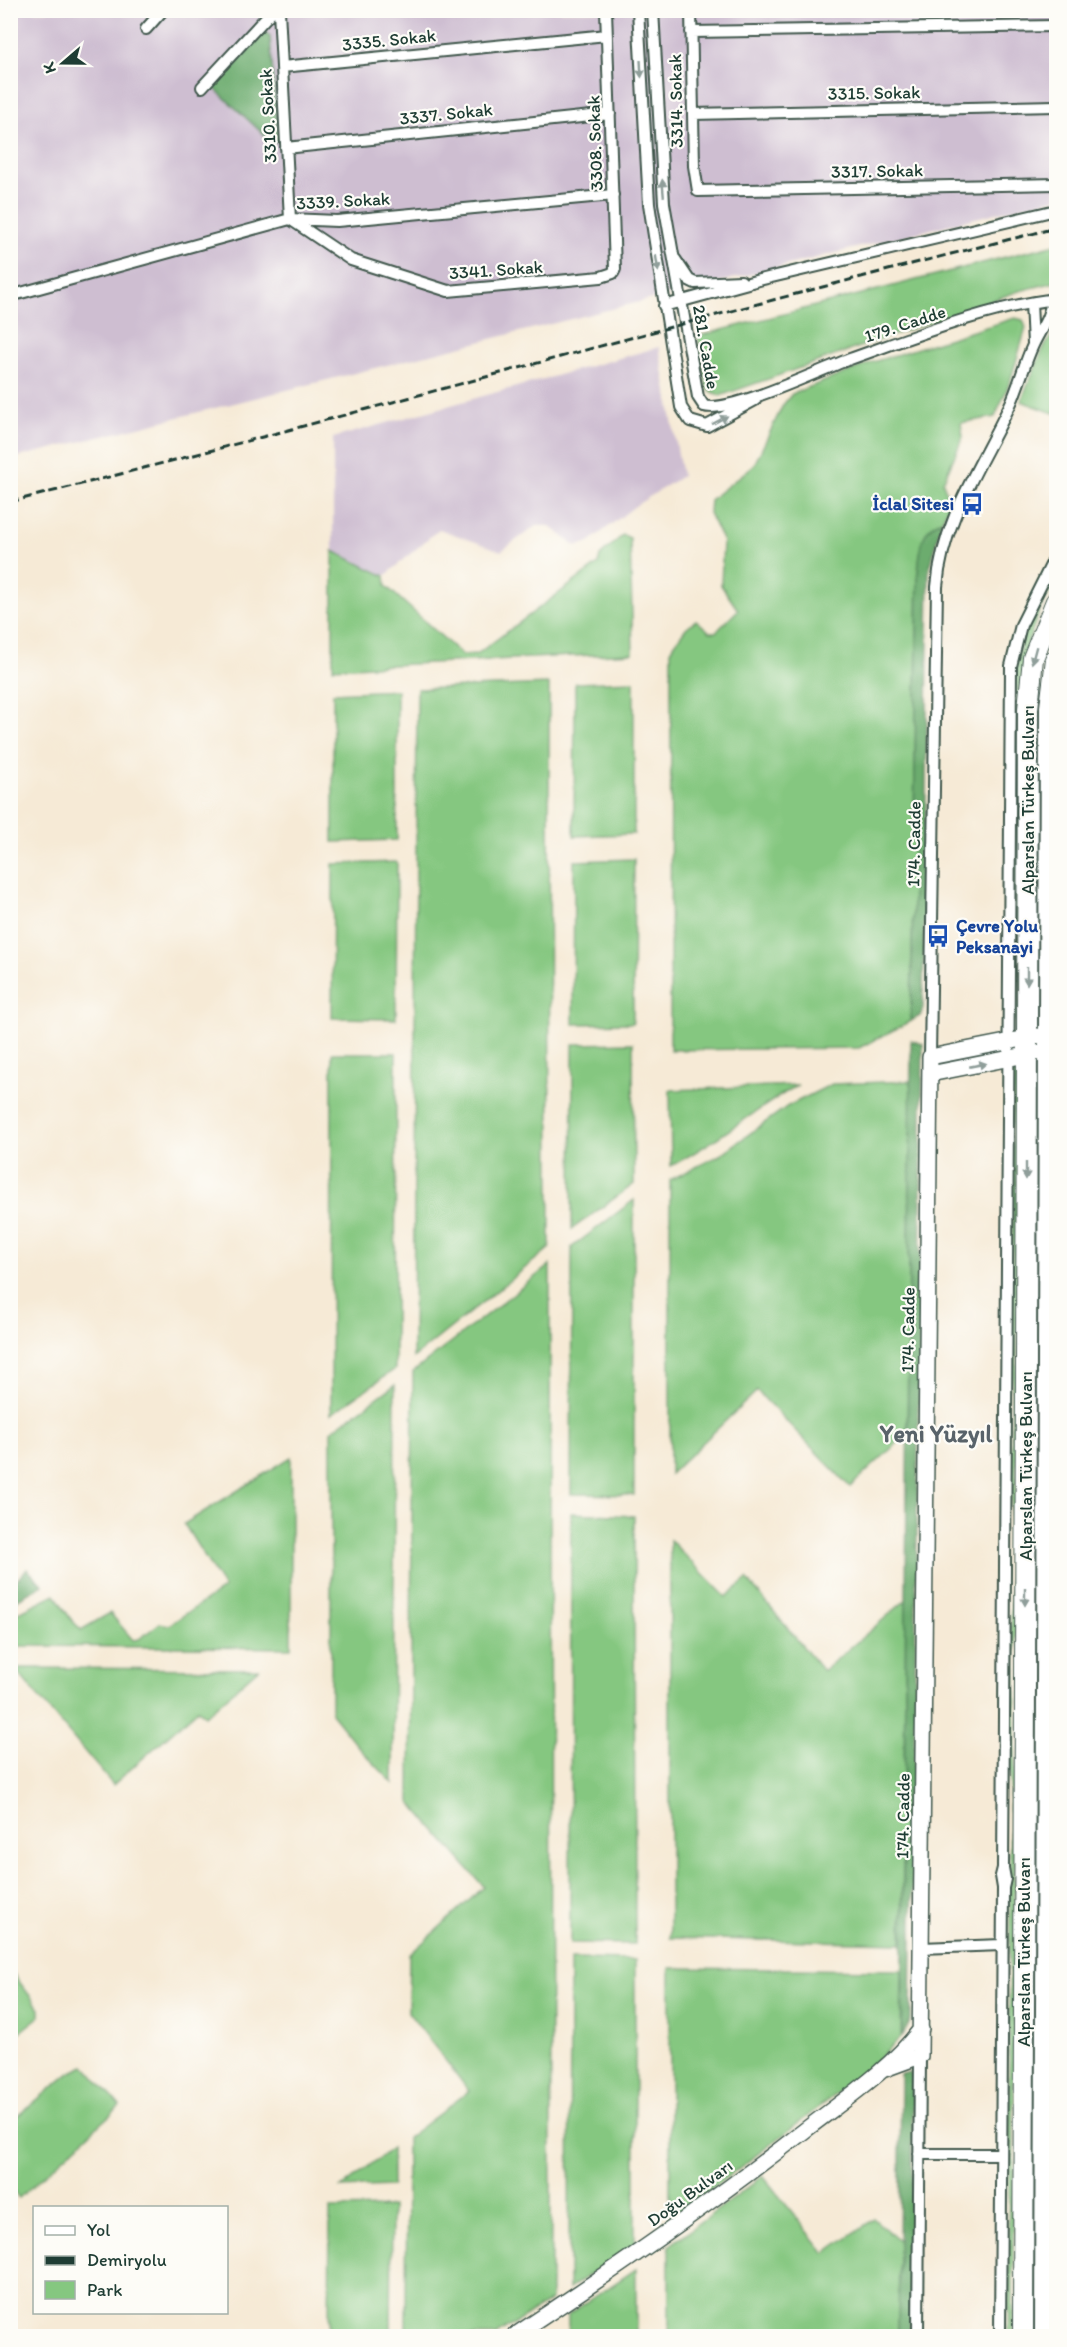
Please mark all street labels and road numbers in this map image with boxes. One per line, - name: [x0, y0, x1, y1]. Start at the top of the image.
- street label: 3335. Sokak: [341, 24, 437, 56]
- street label: 3314. Sokak: [664, 54, 688, 148]
- street label: 3310. Sokak: [255, 68, 281, 164]
- street label: 3315. Sokak: [828, 81, 920, 105]
- street label: 3308. Sokak: [582, 95, 608, 191]
- street label: 3337. Sokak: [398, 98, 494, 130]
- street label: 3317. Sokak: [831, 159, 923, 183]
- street label: 3339. Sokak: [295, 188, 391, 214]
- street label: 3341. Sokak: [448, 256, 544, 284]
- street label: 179. Cadde: [862, 301, 948, 347]
- street label: 281. Cadde: [688, 303, 724, 391]
- street label: Alparslan Türkeş Bulvarı: [1017, 705, 1039, 895]
- street label: 174. Cadde: [902, 801, 926, 887]
- street label: 174. Cadde: [896, 1287, 920, 1373]
- street label: Alparslan Türkeş Bulvarı: [1015, 1371, 1037, 1561]
- street label: 174. Cadde: [891, 1773, 915, 1859]
- street label: Alparslan Türkeş Bulvarı: [1013, 1857, 1035, 2047]
- street label: Doğu Bulvarı: [643, 2155, 737, 2231]

